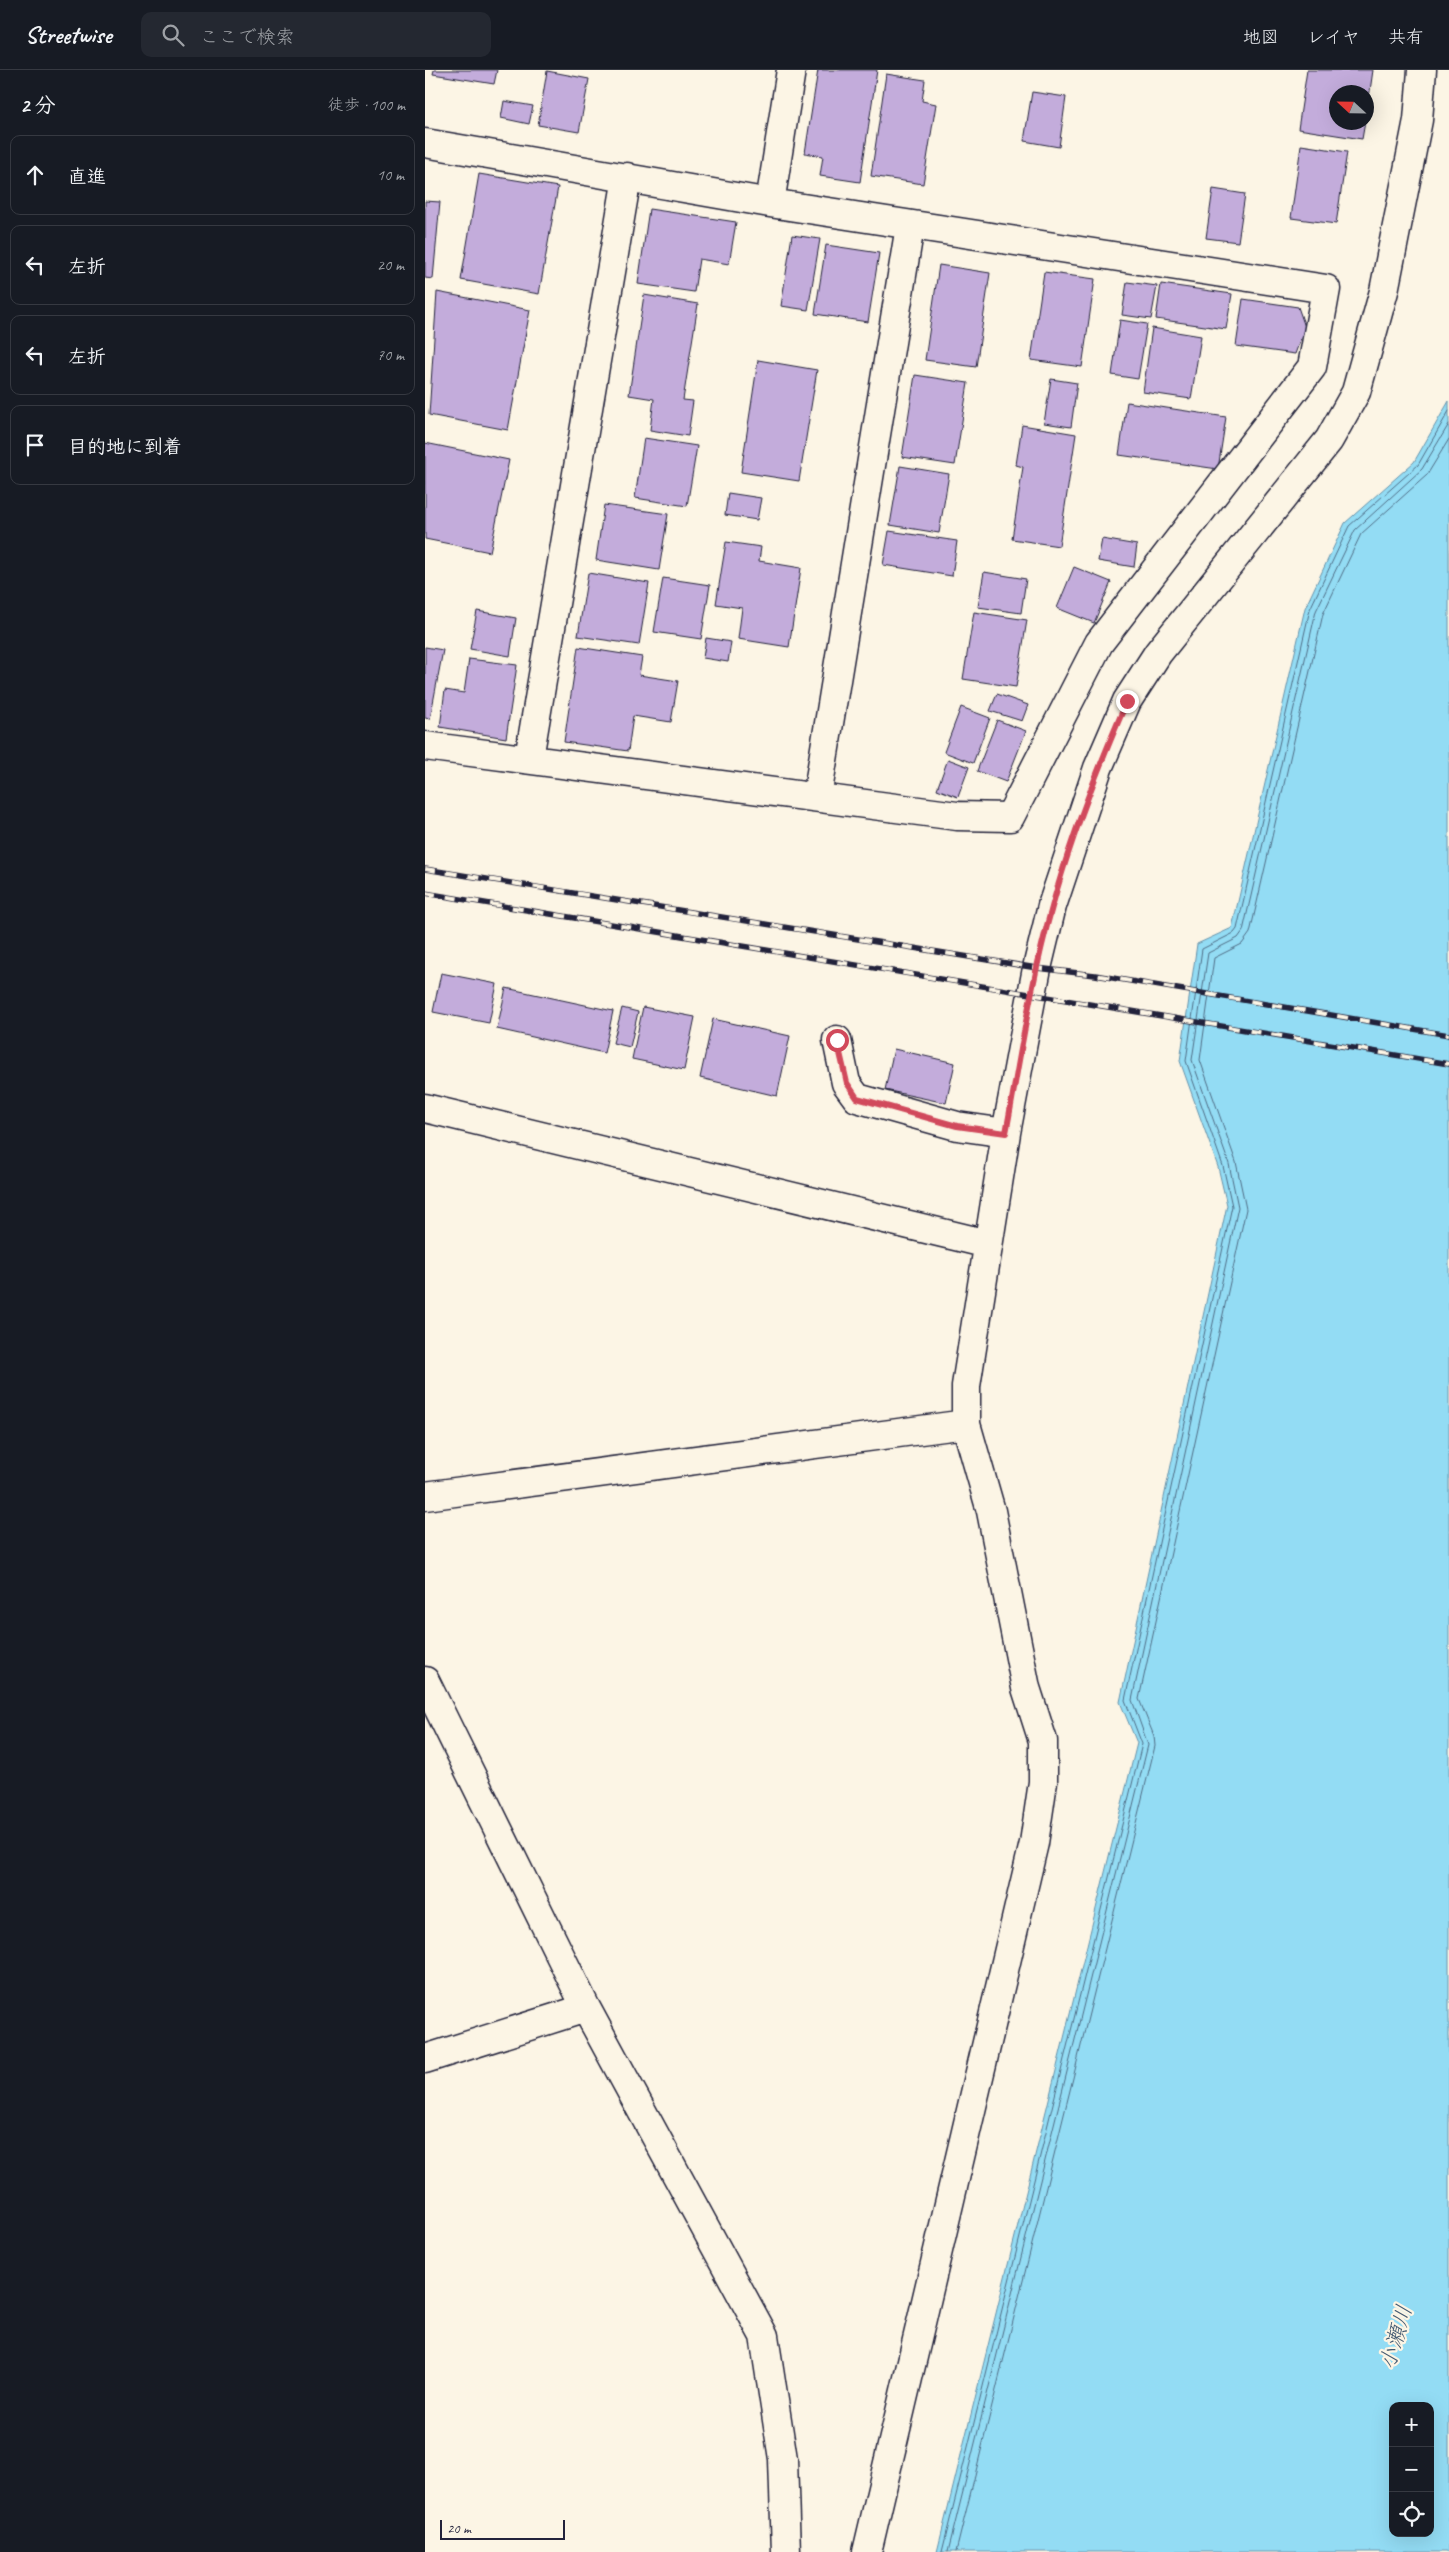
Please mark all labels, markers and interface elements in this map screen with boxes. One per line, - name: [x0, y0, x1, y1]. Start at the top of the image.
- search box: [141, 12, 491, 57]
- text: Streetwise: [25, 20, 111, 50]
- icon: search: [159, 21, 187, 49]
- text: ここで検索: [199, 25, 294, 49]
- text: 地図: [1243, 26, 1279, 48]
- text: レイヤ: [1307, 26, 1360, 48]
- text: 共有: [1388, 26, 1424, 48]
- north arrow: [1329, 85, 1374, 130]
- text: 2 分: [20, 92, 56, 118]
- text: 徒歩 · 100 m: [328, 95, 405, 115]
- icon: ahead: [21, 161, 49, 189]
- text: 直進: [68, 165, 106, 189]
- text: 10 m: [377, 165, 404, 185]
- icon: left: [21, 251, 49, 279]
- text: 左折: [68, 255, 106, 279]
- text: 20 m: [377, 255, 404, 275]
- icon: left: [21, 341, 49, 369]
- text: 左折: [68, 345, 106, 369]
- text: 70 m: [377, 345, 404, 365]
- icon: arrive: [21, 431, 49, 459]
- text: 目的地に到着: [68, 435, 182, 459]
- route end: [1116, 690, 1139, 713]
- route start: [826, 1029, 849, 1052]
- water label: 小瀬川: [1373, 2302, 1419, 2373]
- map controls: [1389, 2402, 1434, 2537]
- button: +: [1389, 2402, 1434, 2447]
- button: −: [1389, 2447, 1434, 2492]
- button: locate: [1389, 2492, 1434, 2537]
- scale bar: [440, 2517, 565, 2540]
- text: 20 m: [447, 2520, 471, 2537]

